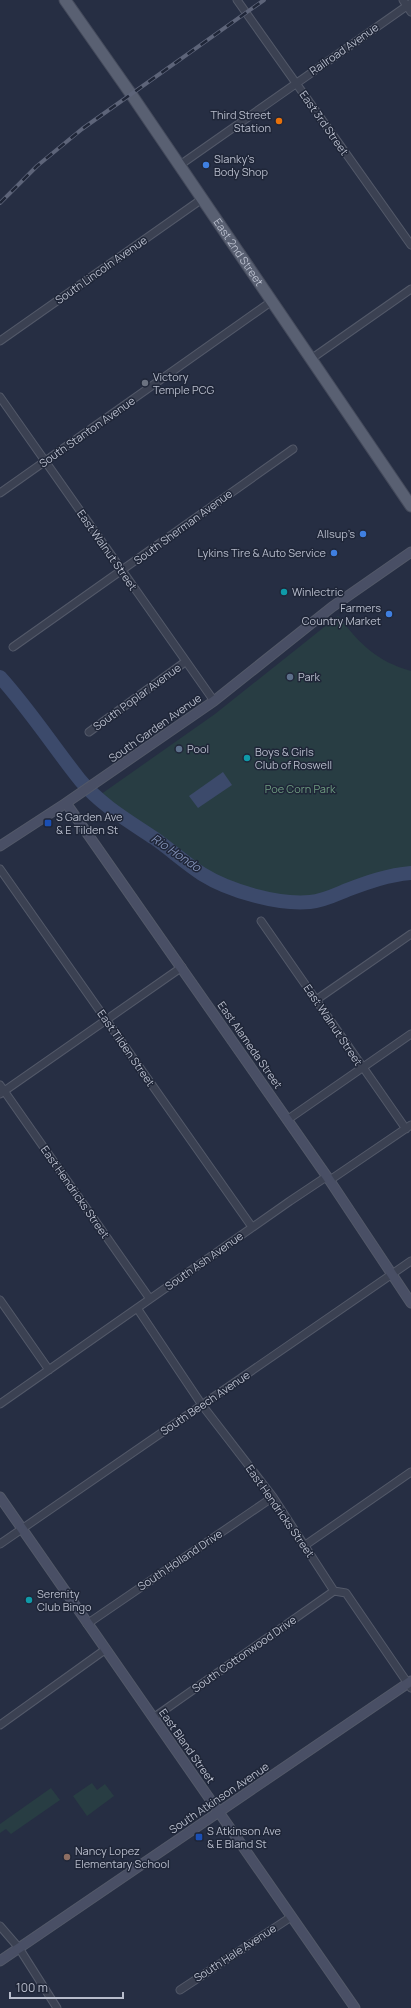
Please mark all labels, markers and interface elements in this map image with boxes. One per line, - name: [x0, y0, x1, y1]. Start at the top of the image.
- street label: Railroad Avenue: [306, 19, 382, 78]
- street label: East 3rd Street: [297, 87, 352, 158]
- place label: Third Street Station: [210, 107, 271, 135]
- marker: Third Street Station: [274, 116, 284, 126]
- place label: Slanky's Body Shop: [214, 151, 269, 179]
- marker: Slanky's Body Shop: [201, 160, 211, 170]
- street label: East 2nd Street: [211, 215, 267, 289]
- street label: South Lincoln Avenue: [52, 232, 150, 307]
- place label: Victory Temple PCG: [153, 369, 214, 397]
- marker: Victory Temple PCG: [140, 378, 150, 388]
- street label: South Stanton Avenue: [36, 392, 138, 470]
- street label: South Sherman Avenue: [130, 485, 236, 567]
- street label: East Walnut Street: [74, 506, 141, 593]
- place label: Allsup’s: [317, 526, 355, 541]
- marker: Allsup’s: [358, 529, 368, 539]
- place label: Lykins Tire & Auto Service: [198, 545, 327, 560]
- marker: Lykins Tire & Auto Service: [329, 548, 339, 558]
- place label: Winlectric: [292, 584, 343, 599]
- marker: Winlectric: [279, 587, 289, 597]
- place label: Farmers Country Market: [302, 600, 381, 628]
- marker: Farmers Country Market: [384, 609, 394, 619]
- street label: South Poplar Avenue: [90, 659, 184, 734]
- place label: Park: [298, 669, 320, 684]
- marker: Park: [285, 672, 295, 682]
- street label: South Garden Avenue: [105, 690, 204, 765]
- place label: Pool: [187, 741, 209, 756]
- marker: Pool: [174, 744, 184, 754]
- place label: Boys & Girls Club of Roswell: [255, 744, 332, 772]
- marker: Boys & Girls Club of Roswell: [242, 753, 252, 763]
- park label: Poe Corn Park: [265, 781, 336, 796]
- place label: S Garden Ave & E Tilden St: [56, 809, 123, 837]
- marker: S Garden Ave & E Tilden St: [43, 818, 53, 828]
- water label: Rio Hondo: [148, 830, 205, 876]
- street label: East Walnut Street: [301, 981, 366, 1068]
- street label: East Alameda Street: [215, 998, 286, 1091]
- street label: East Tilden Street: [94, 1006, 158, 1089]
- street label: East Hendricks Street: [38, 1142, 113, 1241]
- street label: South Ash Avenue: [162, 1228, 246, 1293]
- street label: South Beech Avenue: [157, 1367, 253, 1438]
- street label: East Hendricks Street: [243, 1461, 318, 1560]
- street label: South Holland Drive: [134, 1525, 225, 1594]
- place label: Serenity Club Bingo: [37, 1586, 92, 1614]
- marker: Serenity Club Bingo: [24, 1595, 34, 1605]
- street label: South Cottonwood Drive: [189, 1612, 299, 1695]
- street label: East Bland Street: [156, 1705, 219, 1786]
- street label: South Atkinson Avenue: [166, 1758, 272, 1837]
- place label: S Atkinson Ave & E Bland St: [207, 1823, 282, 1851]
- marker: S Atkinson Ave & E Bland St: [194, 1832, 204, 1842]
- place label: Nancy Lopez Elementary School: [75, 1843, 170, 1871]
- marker: Nancy Lopez Elementary School: [62, 1852, 72, 1862]
- street label: South Hale Avenue: [191, 1920, 279, 1985]
- scale bar: [10, 1974, 123, 2000]
- text: 100 m: [16, 1979, 48, 1996]

